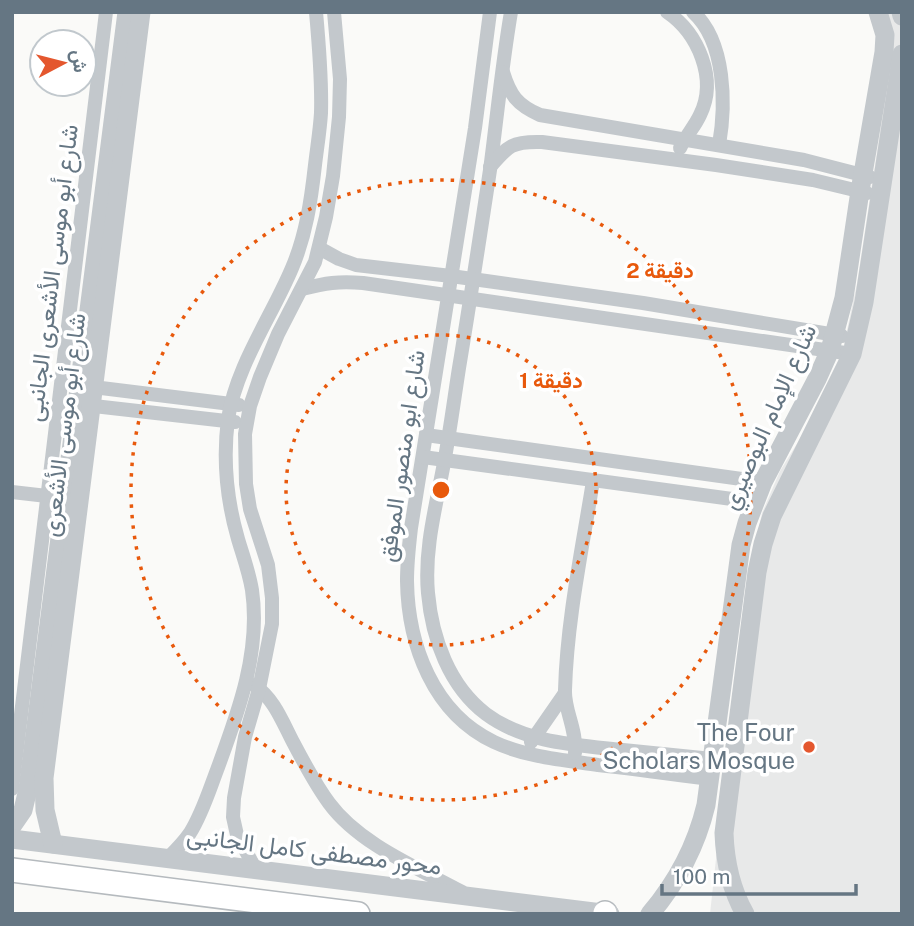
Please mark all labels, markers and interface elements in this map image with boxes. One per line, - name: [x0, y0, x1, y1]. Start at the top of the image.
- north arrow: [28, 28, 98, 98]
- text: ش: [67, 48, 92, 74]
- street label: شارع أبو موسى الأشعرى الجانبى: [19, 123, 86, 423]
- text: 2 دقيقة: [626, 258, 694, 283]
- street label: شارع أبو موسى الأشعرى: [35, 311, 94, 539]
- street label: شارع الإمام البوصيري: [715, 320, 827, 516]
- street label: شارع ابو منصور الموفق: [372, 348, 433, 564]
- text: 1 دقيقة: [519, 368, 583, 393]
- centre of rings: [429, 478, 453, 502]
- place label: The Four Scholars Mosque: [602, 718, 795, 774]
- marker: The Four Scholars Mosque: [801, 739, 817, 755]
- street label: محور مصطفى كامل الجانبى: [185, 820, 443, 882]
- scale bar: [662, 852, 856, 896]
- text: 100 m: [673, 864, 730, 889]

